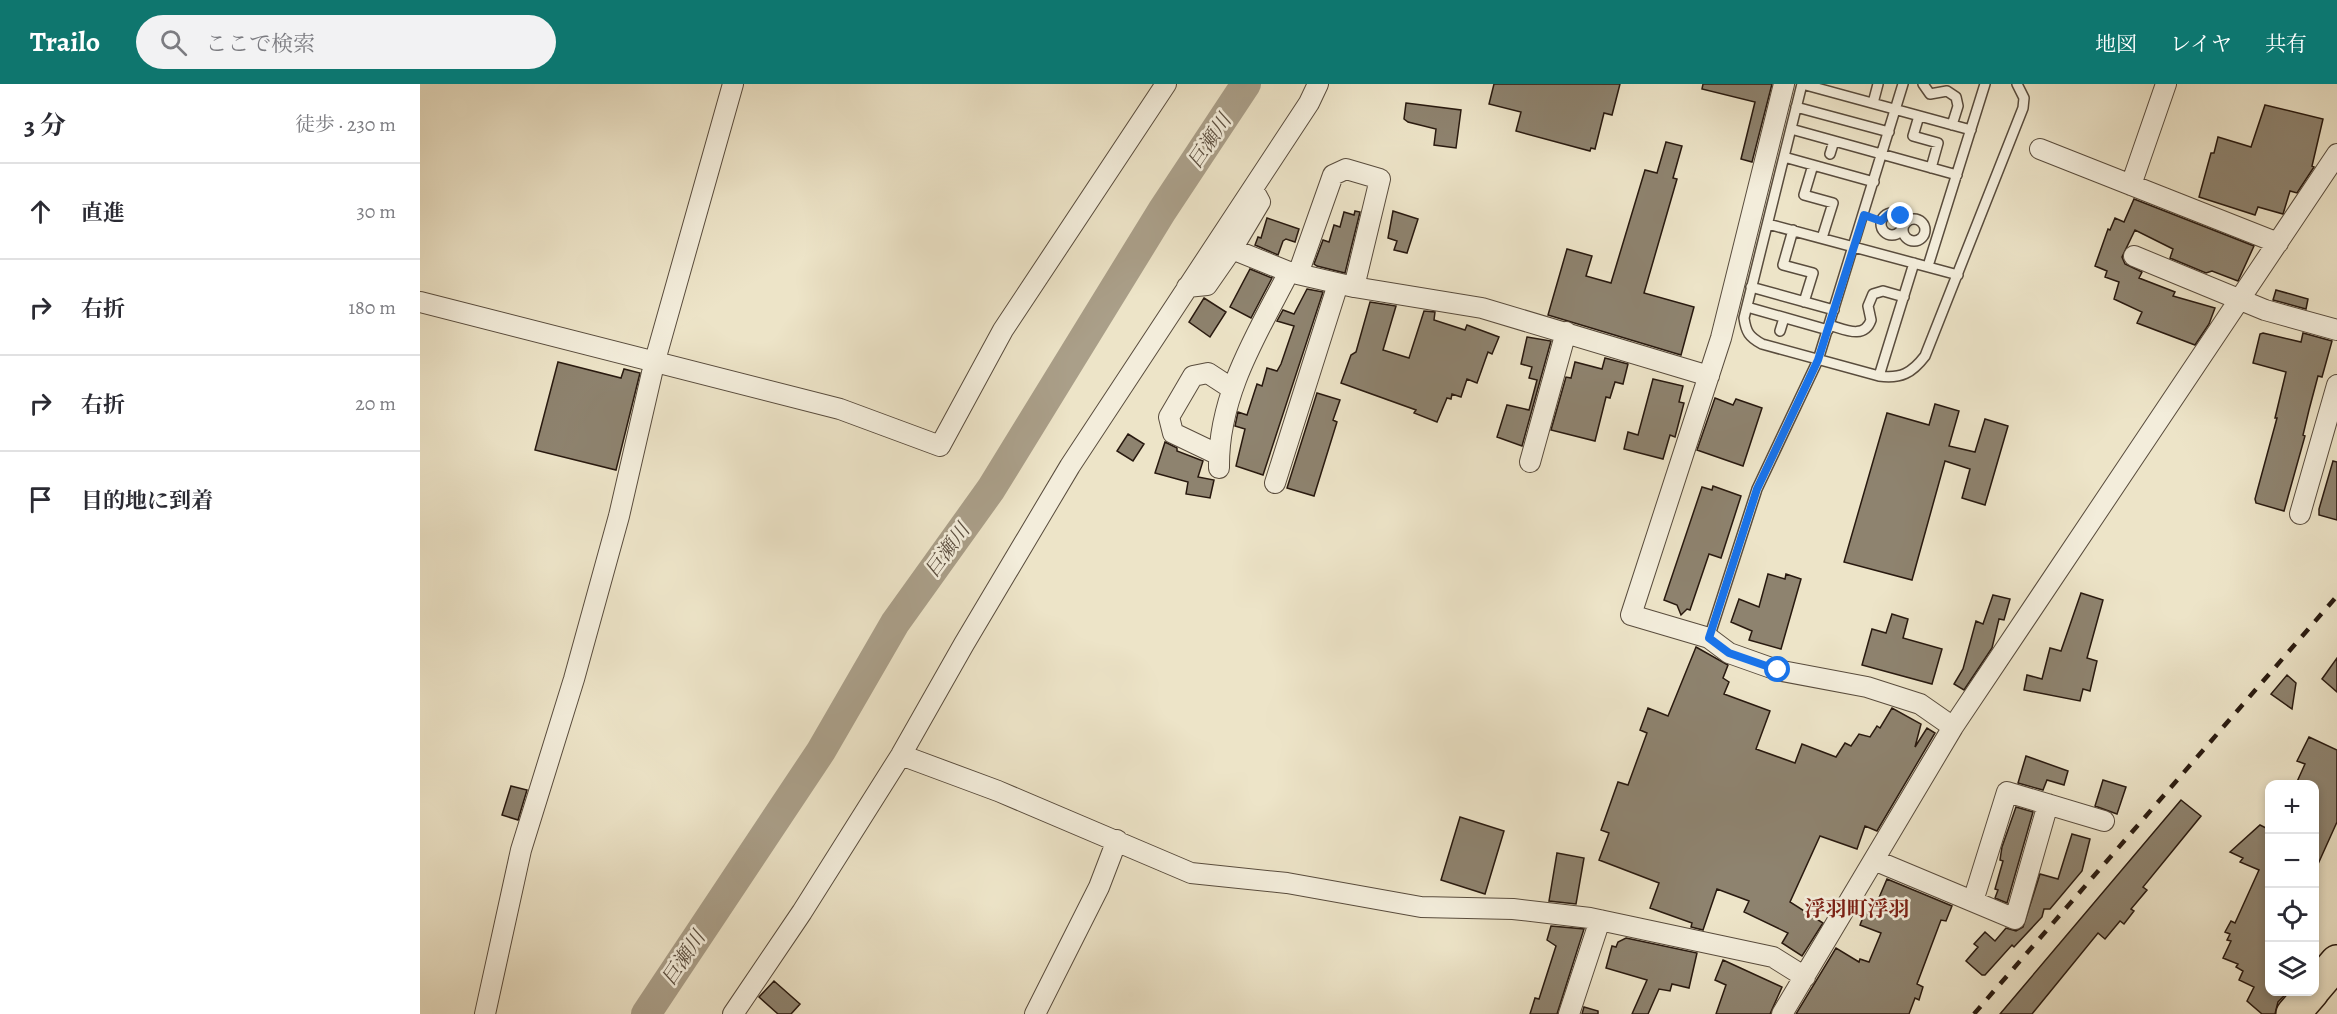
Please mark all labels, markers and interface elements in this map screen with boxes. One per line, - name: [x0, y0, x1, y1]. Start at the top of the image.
- search box: [136, 15, 556, 69]
- text: Trailo: [30, 23, 100, 61]
- icon: search: [157, 26, 190, 59]
- text: ここで検索: [205, 29, 315, 59]
- text: 地図: [2095, 30, 2137, 58]
- text: レイヤ: [2170, 30, 2232, 58]
- text: 共有: [2265, 30, 2307, 58]
- water label: 巨瀬川: [1181, 107, 1239, 174]
- text: 3 分: [24, 108, 66, 143]
- text: 徒歩 · 230 m: [295, 111, 396, 138]
- icon: ahead: [24, 195, 57, 228]
- text: 直進: [81, 198, 125, 228]
- text: 30 m: [356, 198, 396, 225]
- route end: [1887, 202, 1913, 228]
- icon: right: [24, 291, 57, 324]
- text: 右折: [81, 294, 125, 324]
- text: 180 m: [348, 294, 396, 321]
- icon: right: [24, 387, 57, 420]
- text: 右折: [81, 390, 125, 420]
- text: 20 m: [355, 390, 396, 417]
- icon: arrive: [24, 483, 57, 516]
- text: 目的地に到着: [81, 486, 213, 516]
- water label: 巨瀬川: [919, 516, 977, 582]
- route start: [1764, 656, 1790, 682]
- map controls: [2265, 780, 2319, 996]
- button: +: [2265, 780, 2319, 834]
- button: −: [2265, 834, 2319, 888]
- button: locate: [2265, 888, 2319, 942]
- district label: 浮羽町浮羽: [1805, 895, 1910, 923]
- water label: 巨瀬川: [655, 924, 713, 991]
- button: layers: [2265, 942, 2319, 996]

